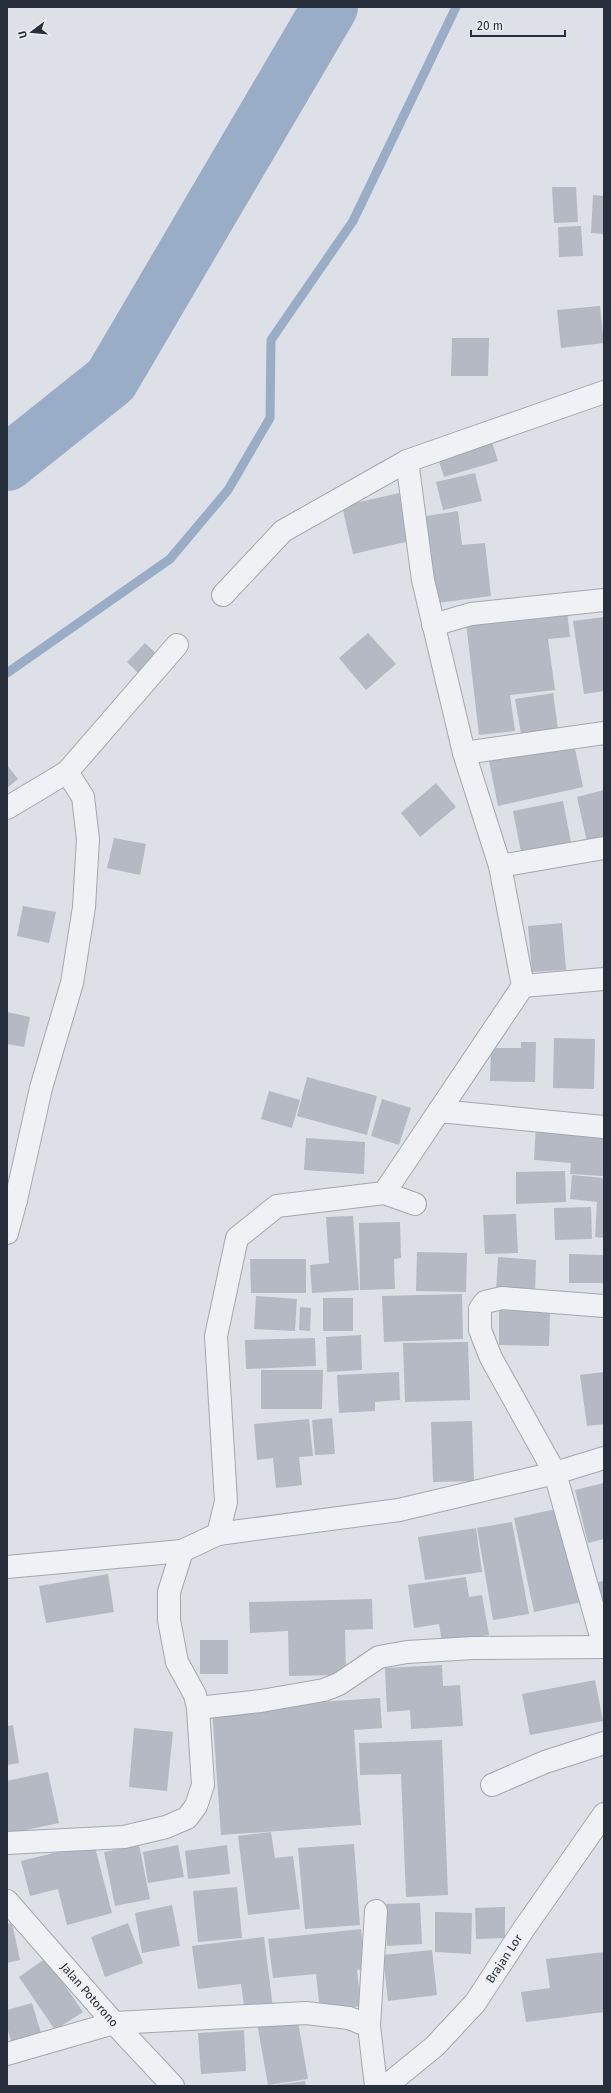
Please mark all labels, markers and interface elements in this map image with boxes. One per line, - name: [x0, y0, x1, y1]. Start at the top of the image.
- north arrow: [12, 12, 52, 52]
- scale bar: [471, 12, 565, 38]
- text: 20 m: [477, 19, 503, 33]
- text: U: [16, 29, 30, 40]
- street label: Brajan Lor: [483, 1931, 525, 1986]
- street label: Jalan Potorono: [58, 1960, 121, 2030]

